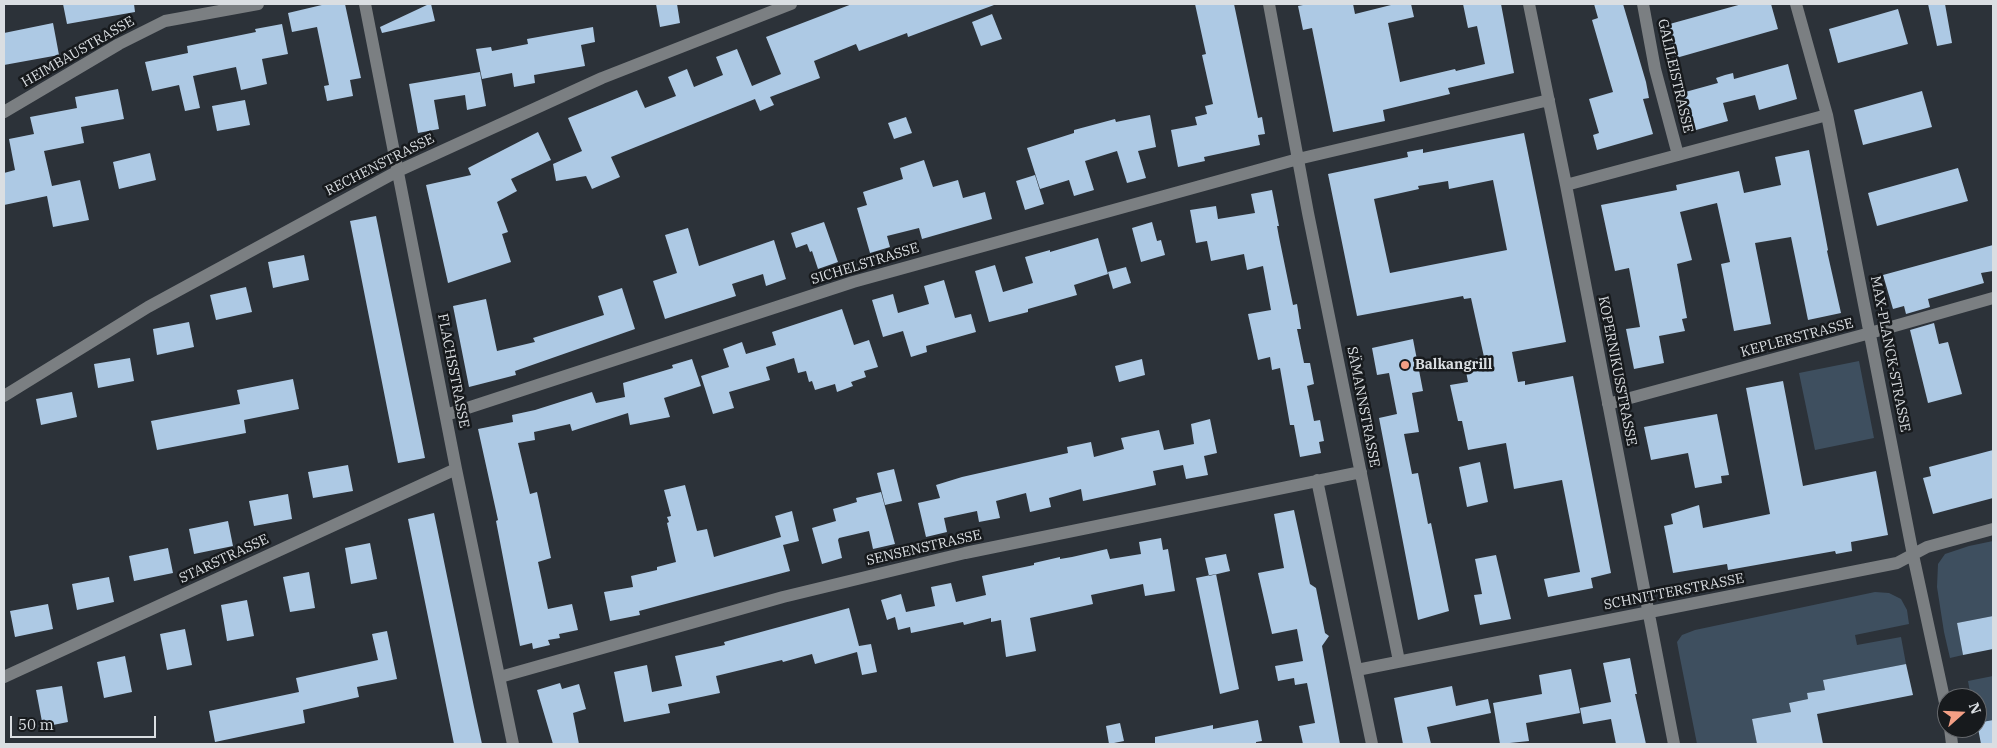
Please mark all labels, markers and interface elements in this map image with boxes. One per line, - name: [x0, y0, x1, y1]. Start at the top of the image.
- street label: HEIMBAUSTRASSE: [19, 13, 137, 91]
- street label: GALILEISTRASSE: [1654, 17, 1696, 135]
- street label: RECHENSTRASSE: [323, 130, 437, 200]
- street label: SICHELSTRASSE: [809, 240, 921, 288]
- street label: MAX-PLANCK-STRASSE: [1867, 274, 1913, 434]
- street label: KOPERNIKUSSTRASSE: [1594, 295, 1640, 447]
- street label: FLACHSSTRASSE: [434, 312, 472, 430]
- street label: KEPLERSTRASSE: [1739, 315, 1855, 361]
- street label: SÄMANNSTRASSE: [1343, 345, 1383, 469]
- place label: Balkangrill: [1415, 357, 1492, 373]
- marker: Balkangrill: [1399, 359, 1411, 371]
- street label: SENSENSTRASSE: [865, 527, 983, 569]
- street label: STARSTRASSE: [176, 531, 272, 587]
- street label: SCHNITTERSTRASSE: [1602, 570, 1746, 614]
- north arrow: [1937, 688, 1987, 738]
- text: N: [1965, 700, 1986, 716]
- scale bar: [12, 706, 159, 738]
- text: 50 m: [18, 715, 54, 734]

